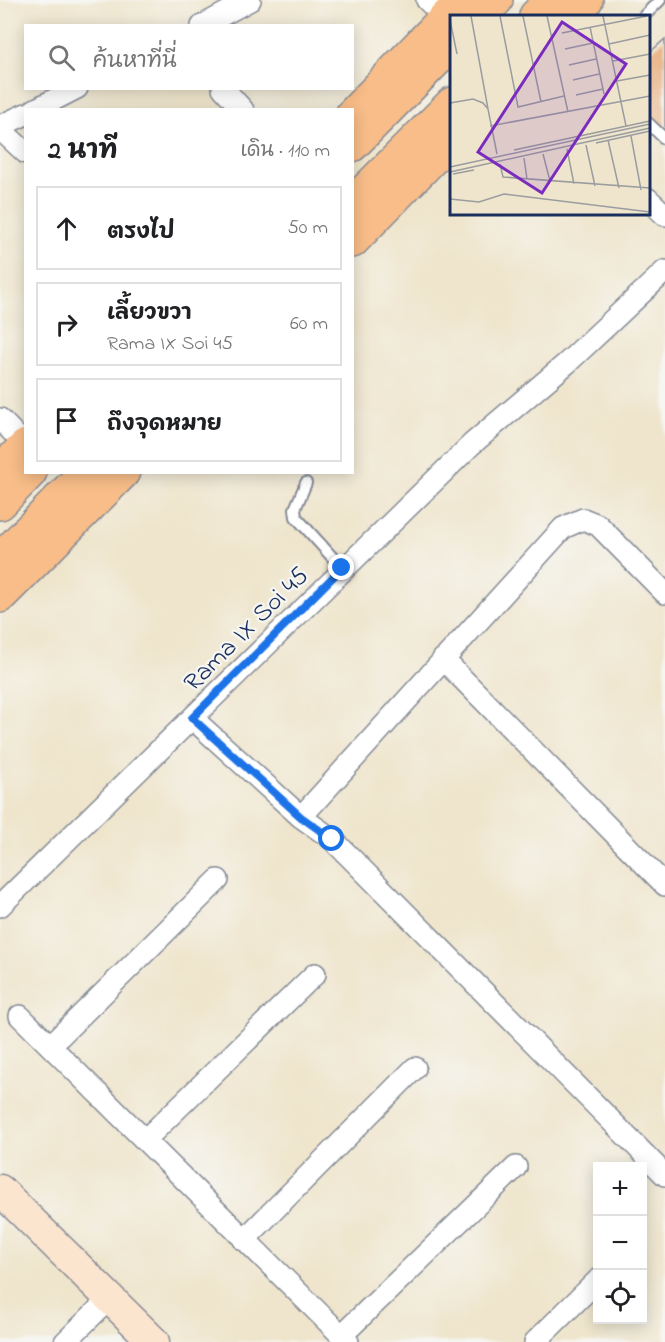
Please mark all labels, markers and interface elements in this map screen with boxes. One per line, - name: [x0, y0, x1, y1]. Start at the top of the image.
- inset map: [450, 15, 650, 214]
- search box: [24, 24, 354, 90]
- icon: search: [45, 41, 78, 74]
- text: ค้นหาที่นี่: [93, 46, 177, 78]
- text: 2 นาที: [48, 133, 118, 171]
- text: เดิน · 110 m: [240, 137, 330, 166]
- icon: ahead: [50, 212, 83, 245]
- text: 50 m: [287, 214, 328, 243]
- text: ตรงไป: [107, 217, 175, 249]
- text: เลี้ยวขวา: [107, 298, 191, 330]
- icon: right: [50, 308, 83, 341]
- text: 60 m: [290, 310, 328, 339]
- text: Rama IX Soi 45: [107, 330, 233, 359]
- icon: arrive: [50, 404, 83, 437]
- text: ถึงจุดหมาย: [107, 409, 222, 441]
- route end: [328, 554, 354, 580]
- street label: Rama IX Soi 45: [176, 559, 319, 701]
- route start: [318, 825, 344, 851]
- map controls: [593, 1162, 647, 1324]
- button: +: [593, 1162, 647, 1216]
- button: −: [593, 1216, 647, 1270]
- button: locate: [593, 1270, 647, 1324]

